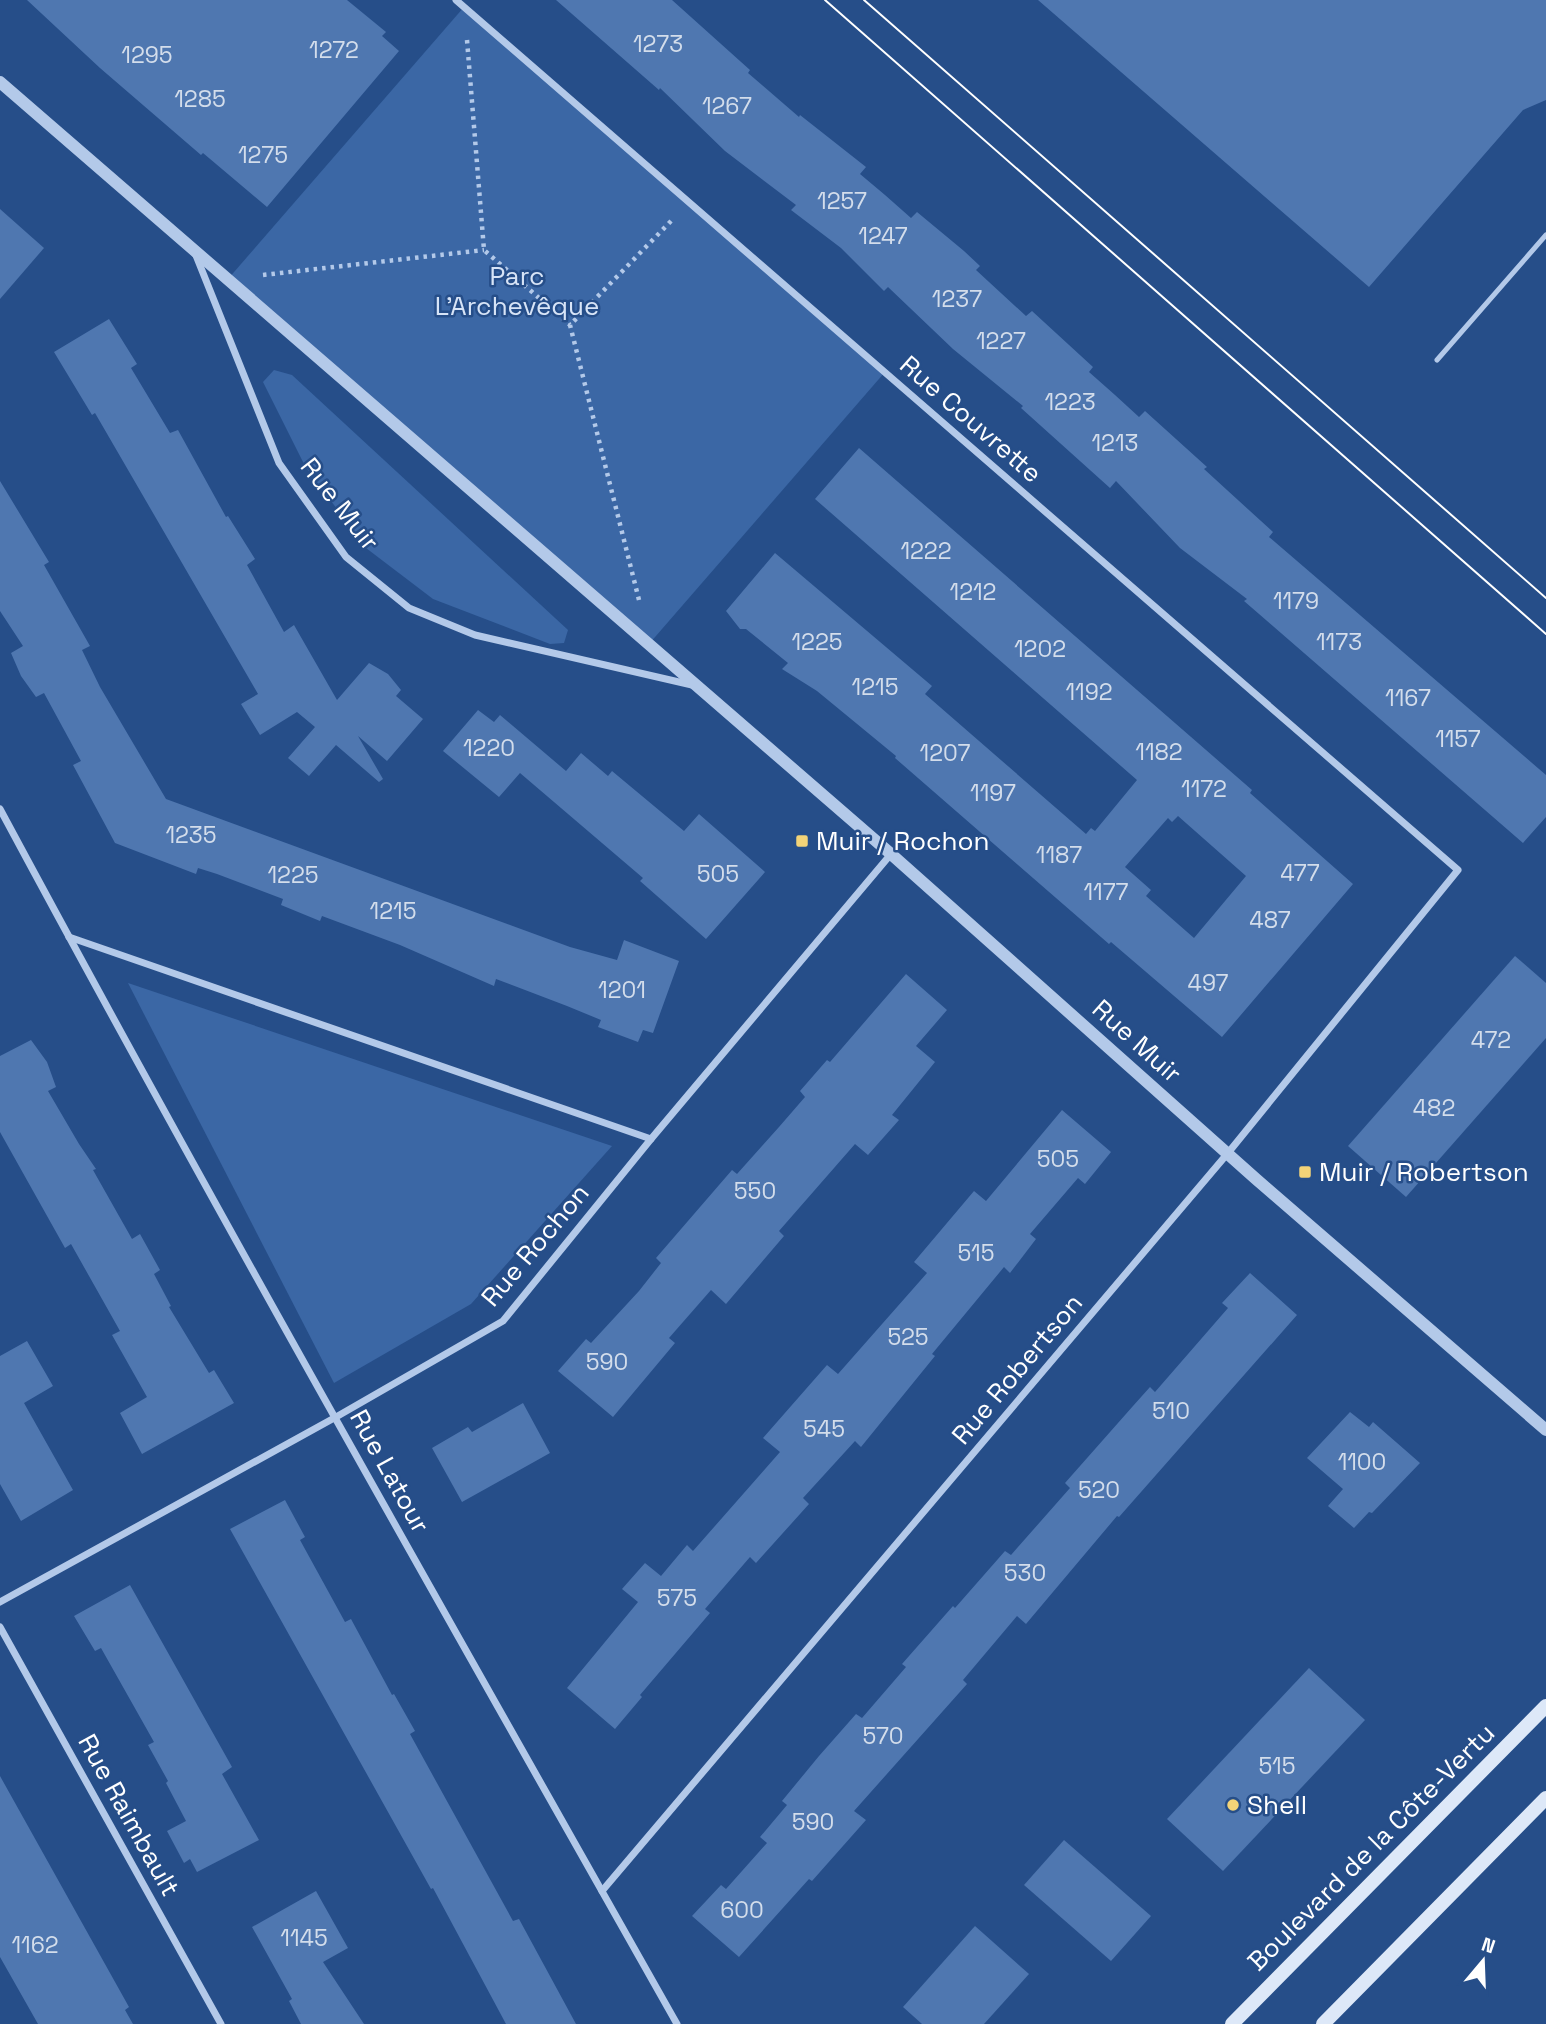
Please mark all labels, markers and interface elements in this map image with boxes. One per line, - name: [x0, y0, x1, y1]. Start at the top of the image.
- house number: 1273: [633, 29, 683, 59]
- house number: 1272: [309, 35, 359, 65]
- house number: 1295: [121, 40, 173, 70]
- house number: 1285: [174, 84, 226, 114]
- house number: 1267: [702, 91, 752, 121]
- house number: 1275: [238, 140, 288, 170]
- house number: 1257: [817, 186, 867, 216]
- house number: 1247: [858, 221, 908, 251]
- park label: Parc L'Archevêque: [435, 259, 599, 323]
- house number: 1237: [932, 284, 982, 314]
- house number: 1227: [976, 326, 1026, 356]
- street label: Rue Couvrette: [893, 348, 1049, 490]
- house number: 1223: [1044, 387, 1096, 417]
- house number: 1213: [1092, 428, 1139, 458]
- street label: Rue Muir: [293, 451, 387, 557]
- house number: 1222: [900, 536, 952, 566]
- house number: 1212: [950, 577, 996, 607]
- house number: 1179: [1273, 586, 1319, 616]
- house number: 1225: [791, 627, 843, 657]
- house number: 1173: [1316, 627, 1362, 657]
- house number: 1202: [1014, 634, 1066, 664]
- house number: 1215: [852, 672, 898, 702]
- house number: 1192: [1065, 677, 1113, 707]
- house number: 1167: [1385, 683, 1431, 713]
- house number: 1157: [1435, 724, 1481, 754]
- house number: 1220: [463, 733, 515, 763]
- house number: 1182: [1135, 737, 1183, 767]
- house number: 1207: [920, 738, 970, 768]
- house number: 1172: [1181, 774, 1227, 804]
- house number: 1197: [970, 778, 1016, 808]
- house number: 1235: [165, 820, 217, 850]
- place label: Muir / Rochon: [816, 824, 990, 858]
- marker: Muir / Rochon: [794, 833, 810, 849]
- house number: 1187: [1036, 840, 1082, 870]
- house number: 477: [1280, 858, 1320, 888]
- house number: 505: [697, 859, 739, 889]
- house number: 1225: [267, 860, 319, 890]
- house number: 1177: [1083, 877, 1129, 907]
- house number: 1215: [370, 896, 416, 926]
- house number: 487: [1249, 905, 1291, 935]
- house number: 497: [1188, 968, 1229, 998]
- house number: 1201: [598, 975, 646, 1005]
- street label: Rue Muir: [1085, 992, 1189, 1090]
- house number: 472: [1471, 1025, 1511, 1055]
- house number: 482: [1413, 1093, 1455, 1123]
- house number: 505: [1037, 1144, 1079, 1174]
- place label: Muir / Robertson: [1319, 1155, 1529, 1189]
- marker: Muir / Robertson: [1297, 1164, 1313, 1180]
- street label: Rue Rochon: [474, 1176, 596, 1314]
- house number: 550: [734, 1176, 776, 1206]
- house number: 515: [958, 1238, 994, 1268]
- street label: Rue Robertson: [944, 1287, 1090, 1451]
- house number: 525: [887, 1322, 929, 1352]
- house number: 590: [586, 1347, 628, 1377]
- house number: 510: [1152, 1396, 1190, 1426]
- street label: Rue Latour: [342, 1403, 438, 1539]
- house number: 545: [803, 1414, 845, 1444]
- house number: 1100: [1338, 1447, 1386, 1477]
- house number: 520: [1078, 1475, 1120, 1505]
- house number: 530: [1004, 1558, 1046, 1588]
- house number: 575: [657, 1583, 697, 1613]
- street label: Boulevard de la Côte-Vertu: [1240, 1716, 1502, 1978]
- house number: 570: [862, 1721, 904, 1751]
- street label: Rue Raimbault: [70, 1728, 188, 1902]
- house number: 515: [1259, 1751, 1295, 1781]
- place label: Shell: [1247, 1788, 1307, 1822]
- marker: Shell: [1225, 1797, 1241, 1813]
- house number: 590: [792, 1807, 834, 1837]
- house number: 600: [720, 1895, 764, 1925]
- house number: 1145: [280, 1923, 328, 1953]
- north arrow: [1448, 1926, 1518, 1996]
- house number: 1162: [11, 1930, 59, 1960]
- text: N: [1478, 1932, 1498, 1959]

